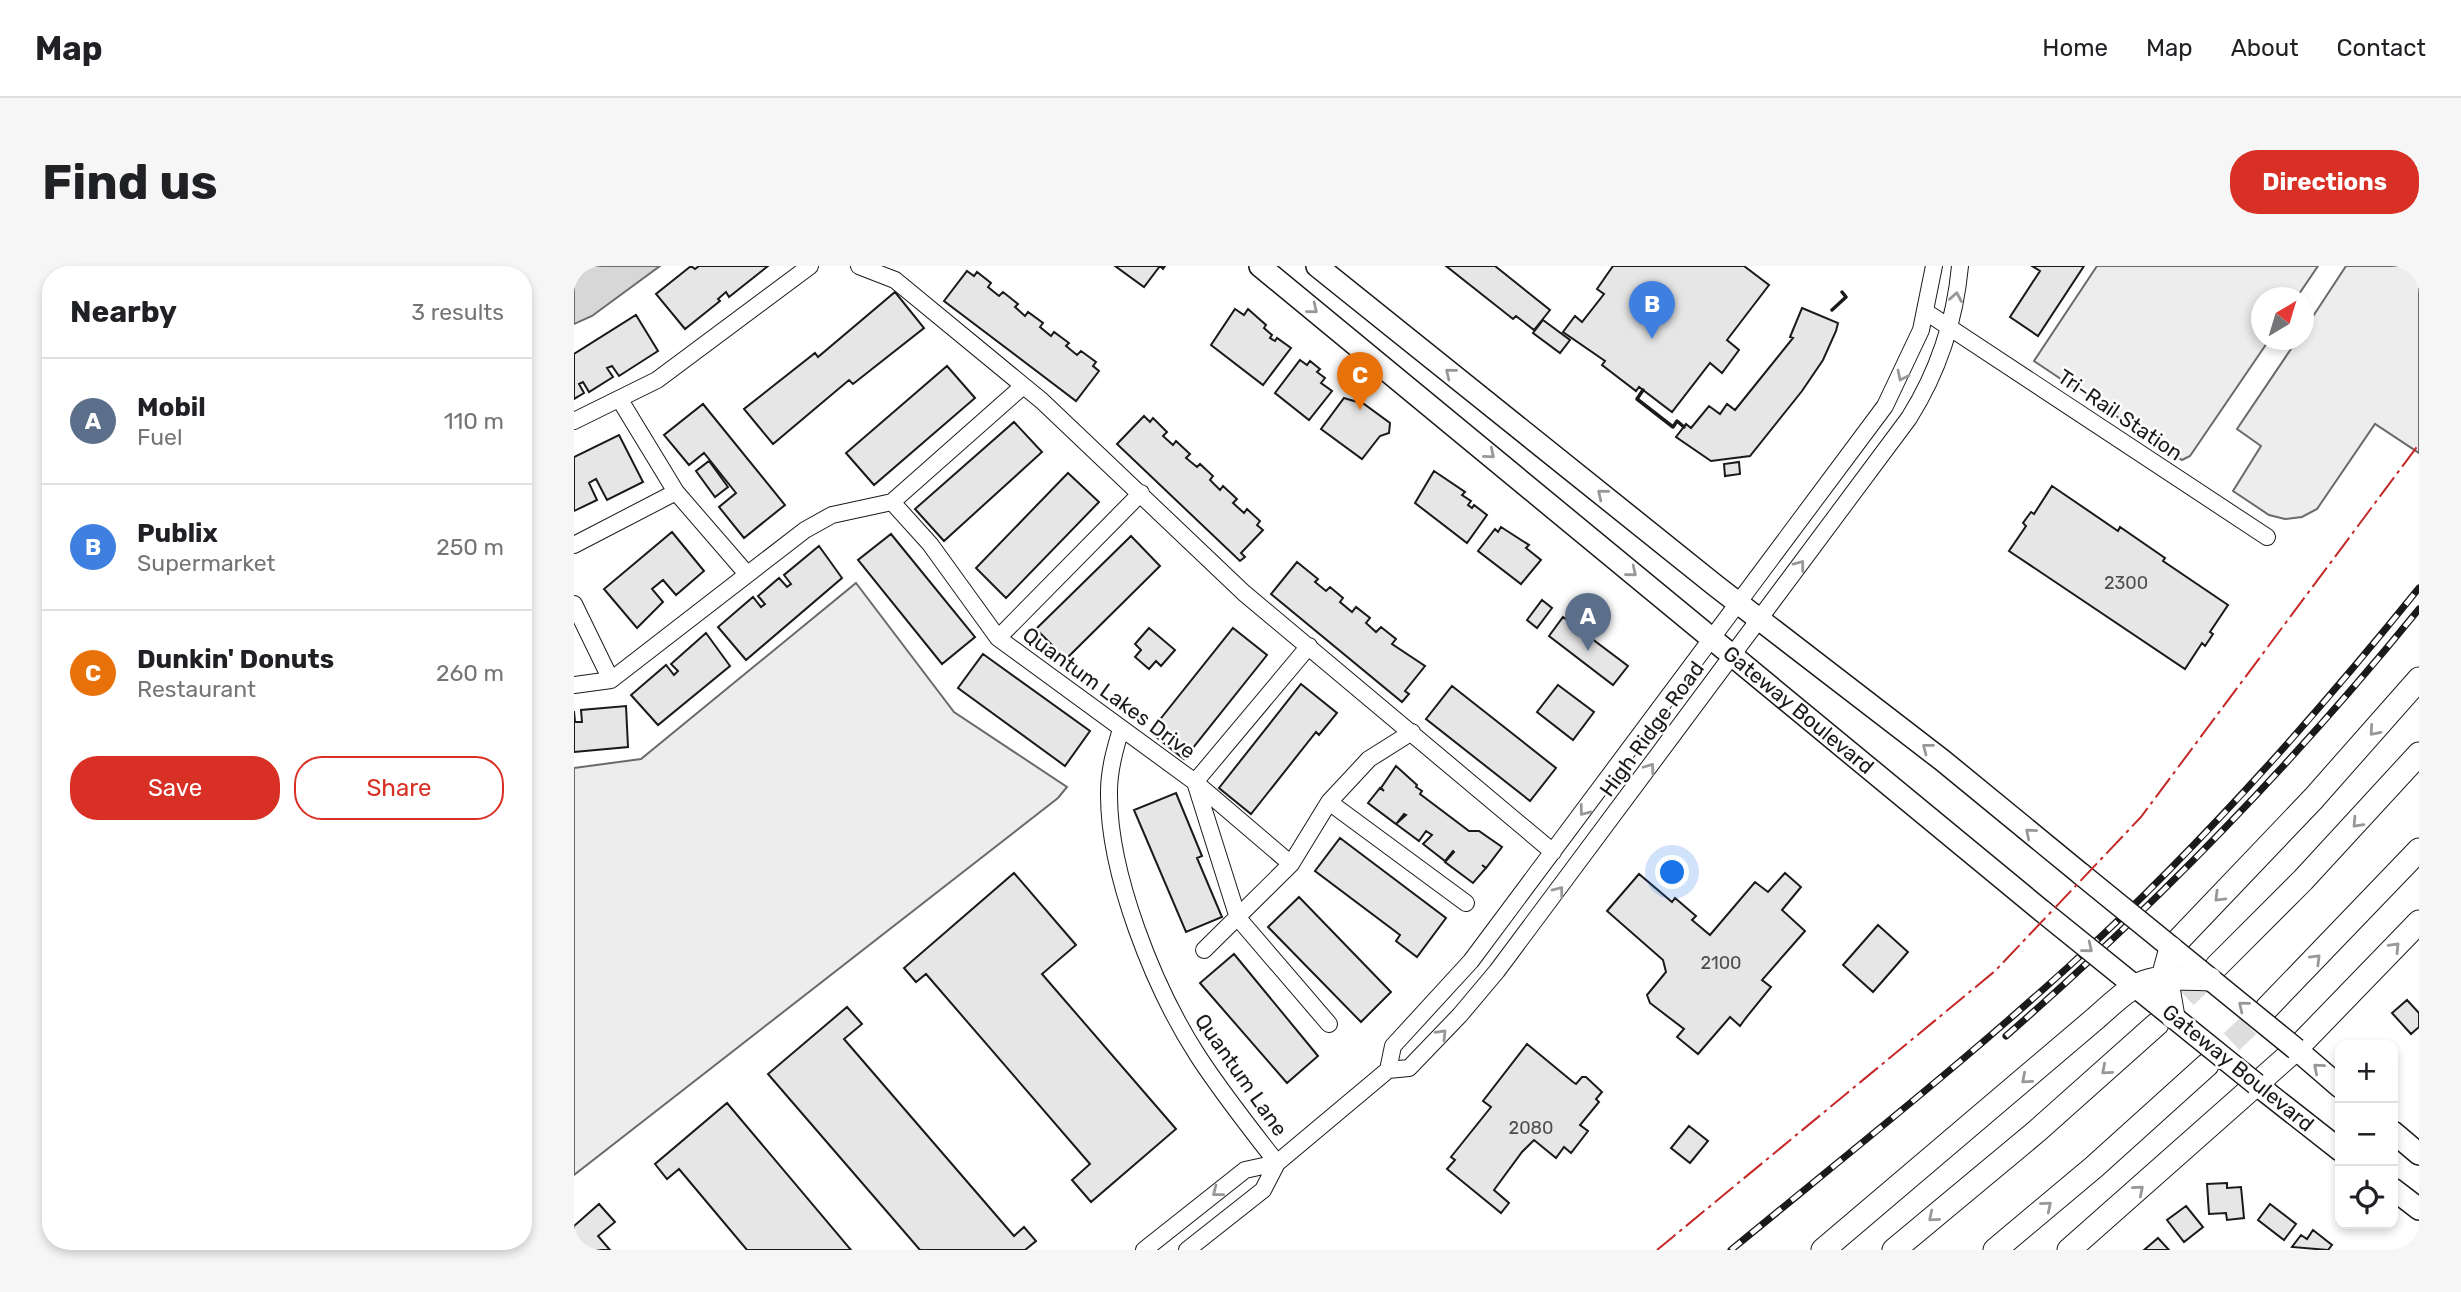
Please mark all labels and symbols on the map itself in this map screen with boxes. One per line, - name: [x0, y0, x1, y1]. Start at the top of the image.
- pin: B: [1629, 281, 1675, 339]
- north arrow: [2251, 287, 2314, 350]
- one-way arrow: [1948, 291, 1963, 303]
- one-way arrow: [1305, 300, 1317, 313]
- pin: C: [1337, 352, 1383, 410]
- street label: Tri-Rail Station: [2053, 364, 2187, 466]
- one-way arrow: [1445, 369, 1457, 382]
- one-way arrow: [1896, 369, 1910, 381]
- one-way arrow: [1481, 446, 1494, 458]
- one-way arrow: [1597, 490, 1610, 502]
- one-way arrow: [1792, 560, 1804, 573]
- one-way arrow: [1624, 563, 1636, 576]
- house number: 2300: [2104, 572, 2148, 594]
- pin: A: [1565, 593, 1611, 651]
- street label: Quantum Lakes Drive: [1018, 621, 1201, 764]
- street label: Gateway Boulevard: [1718, 640, 1879, 779]
- street label: High Ridge Road: [1594, 656, 1709, 801]
- one-way arrow: [2370, 723, 2382, 736]
- one-way arrow: [1922, 744, 1935, 756]
- one-way arrow: [1642, 763, 1654, 776]
- one-way arrow: [1579, 803, 1592, 815]
- one-way arrow: [2353, 815, 2365, 828]
- one-way arrow: [2026, 829, 2039, 841]
- your location: [1655, 855, 1689, 889]
- one-way arrow: [1551, 886, 1563, 899]
- one-way arrow: [2215, 889, 2227, 901]
- one-way arrow: [2080, 939, 2092, 952]
- one-way arrow: [2387, 943, 2400, 956]
- house number: 2100: [1700, 952, 1742, 974]
- one-way arrow: [2307, 955, 2320, 968]
- street label: Gateway Boulevard: [2157, 999, 2319, 1136]
- one-way arrow: [2238, 1001, 2250, 1014]
- street label: Quantum Lane: [1190, 1009, 1293, 1141]
- one-way arrow: [1433, 1029, 1446, 1042]
- one-way arrow: [2102, 1062, 2115, 1074]
- one-way arrow: [2313, 1064, 2326, 1076]
- one-way arrow: [2021, 1071, 2034, 1083]
- house number: 2080: [1509, 1117, 1553, 1139]
- one-way arrow: [1212, 1183, 1225, 1196]
- one-way arrow: [2131, 1186, 2144, 1198]
- one-way arrow: [2040, 1202, 2052, 1215]
- one-way arrow: [1928, 1209, 1941, 1222]

